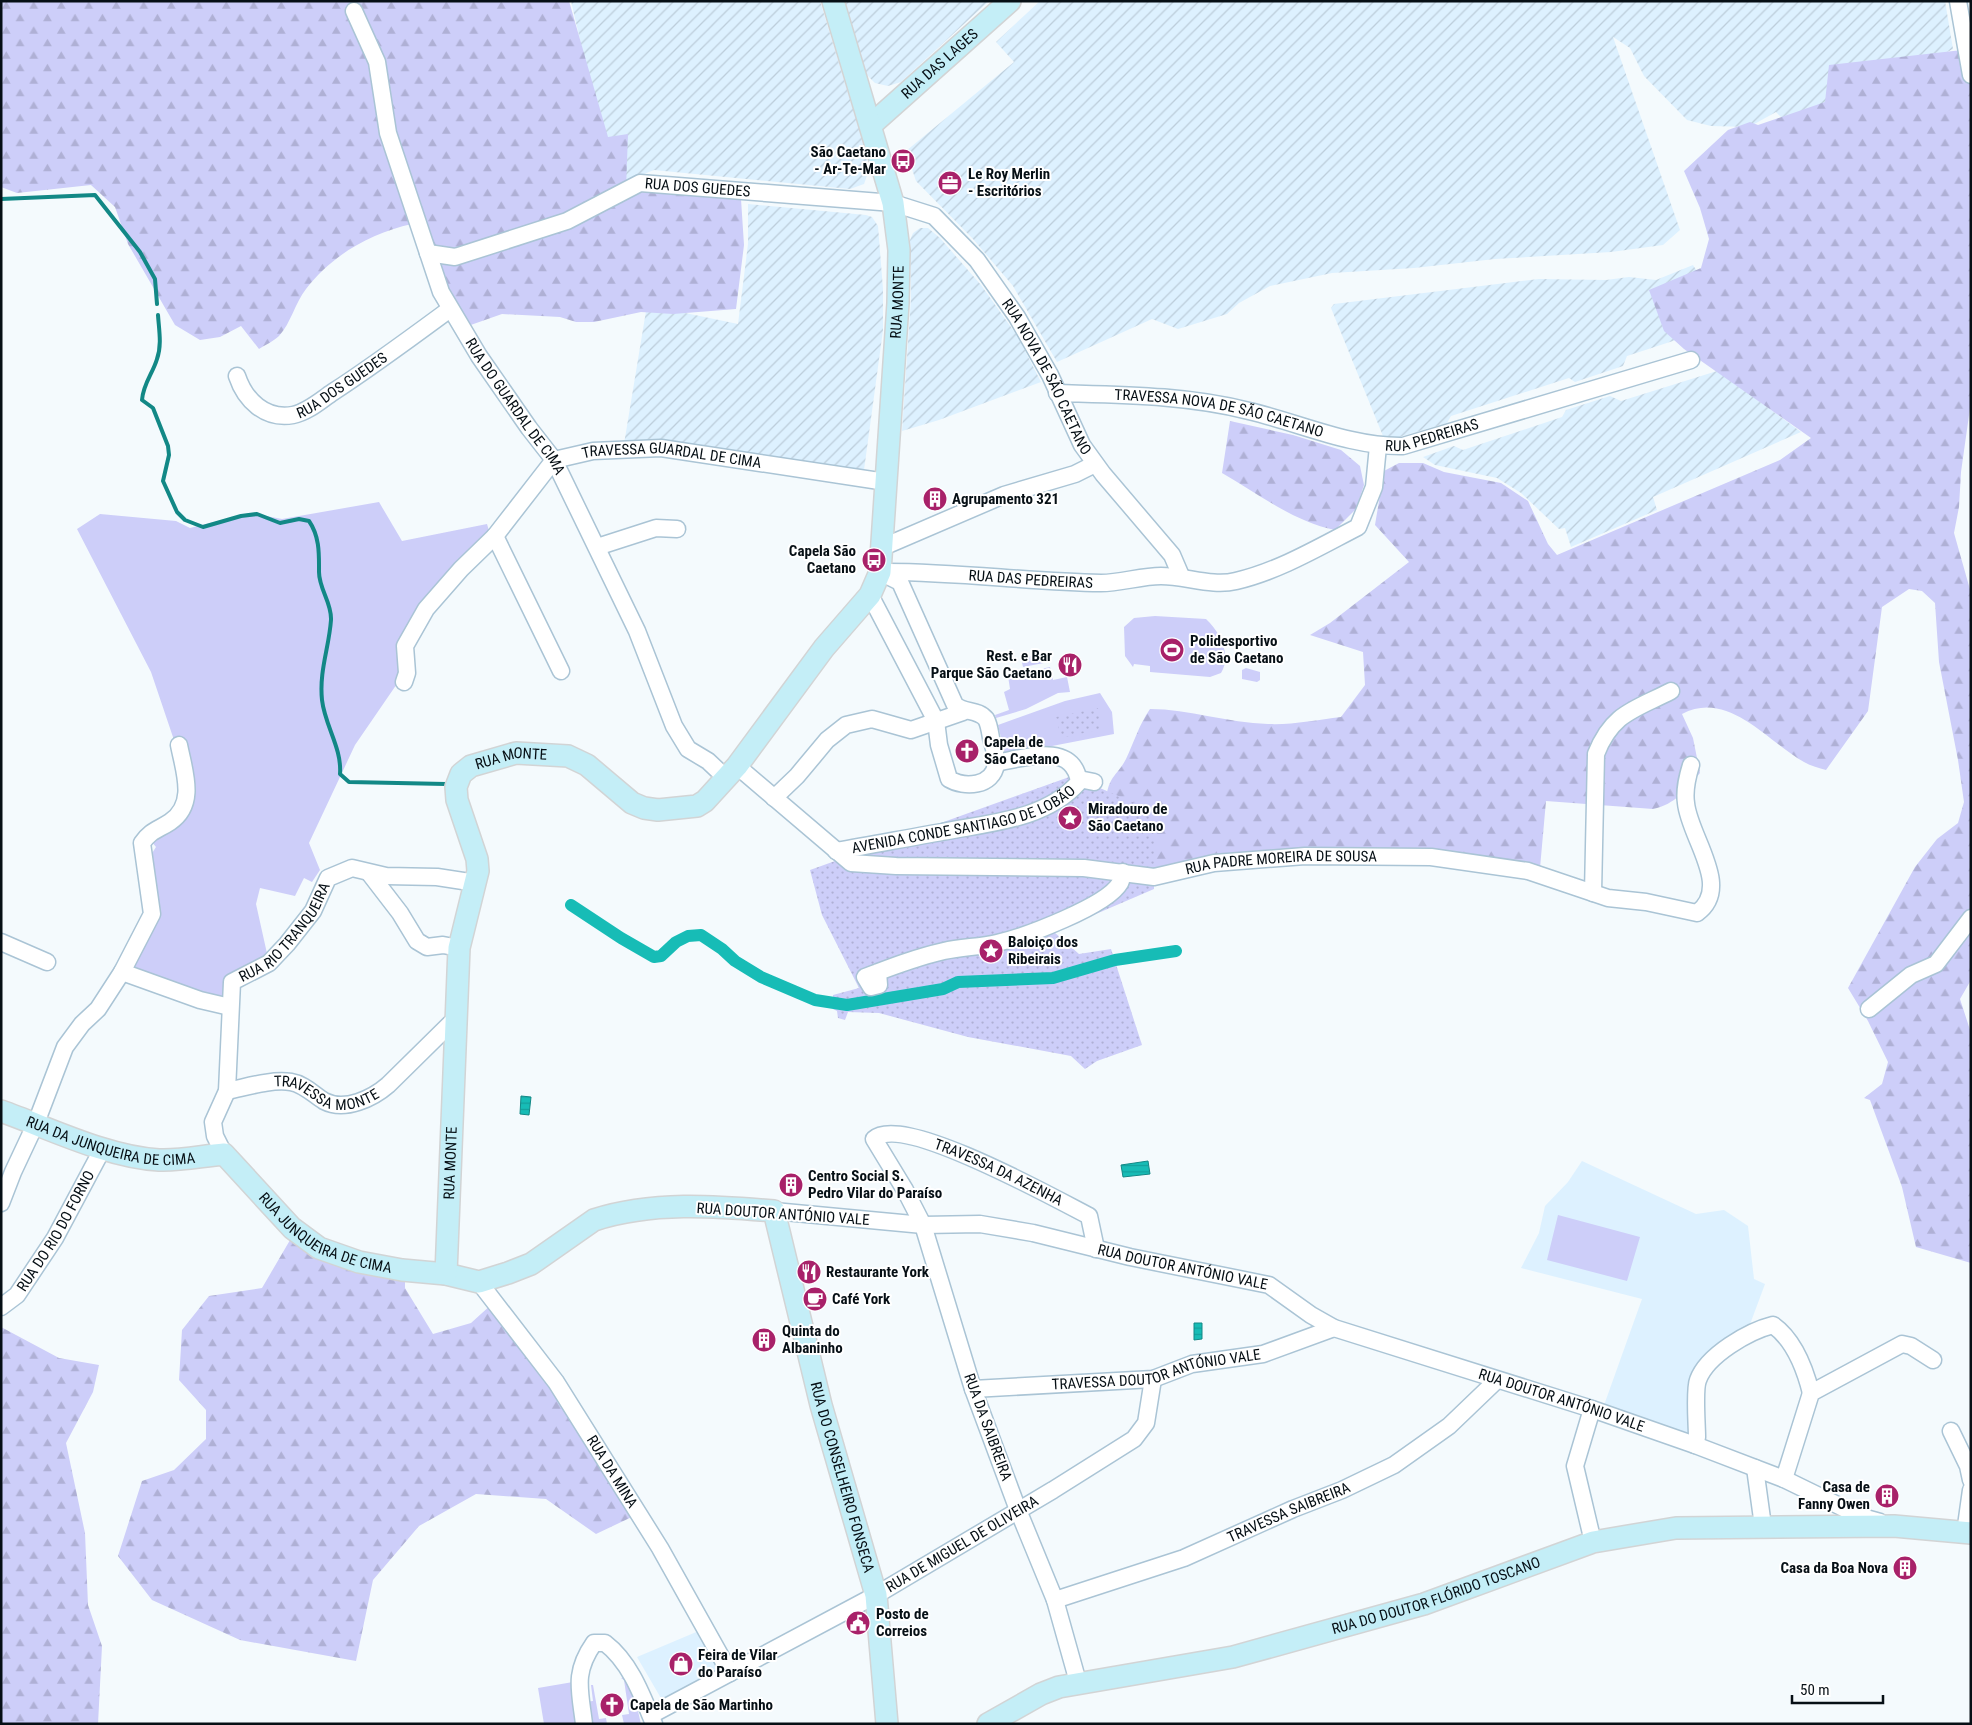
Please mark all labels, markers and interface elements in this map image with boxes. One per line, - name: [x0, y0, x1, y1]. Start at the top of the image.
- street label: RUA DAS LAGES: [898, 25, 982, 103]
- place label: São Caetano - Ar-Te-Mar: [811, 143, 886, 178]
- bus stop icon: São Caetano - Ar-Te-Mar: [890, 148, 916, 174]
- place label: Le Roy Merlin - Escritórios: [968, 165, 1050, 200]
- office icon: Le Roy Merlin - Escritórios: [937, 170, 963, 196]
- street label: RUA DOS GUEDES: [644, 174, 751, 201]
- street label: RUA MONTE: [887, 265, 908, 339]
- street label: RUA NOVA DE SÃO CAETANO: [998, 295, 1095, 458]
- street label: RUA DO GUARDAL DE CIMA: [461, 335, 569, 478]
- street label: RUA DOS GUEDES: [294, 349, 391, 422]
- street label: TRAVESSA NOVA DE SÃO CAETANO: [1114, 386, 1326, 441]
- street label: RUA PEDREIRAS: [1385, 415, 1481, 455]
- street label: TRAVESSA GUARDAL DE CIMA: [580, 439, 763, 472]
- building icon: Agrupamento 321: [922, 486, 948, 512]
- place label: Agrupamento 321: [952, 490, 1059, 508]
- place label: Capela São Caetano: [789, 542, 856, 577]
- bus stop icon: Capela São Caetano: [861, 547, 887, 573]
- street label: RUA DAS PEDREIRAS: [968, 566, 1093, 592]
- place label: Polidesportivo de São Caetano: [1190, 632, 1283, 667]
- sports icon: Polidesportivo de São Caetano: [1159, 637, 1185, 663]
- place label: Rest. e Bar Parque São Caetano: [931, 647, 1052, 682]
- restaurant icon: Rest. e Bar Parque São Caetano: [1057, 652, 1083, 678]
- place label: Capela de São Caetano: [984, 733, 1059, 768]
- church icon: Capela de São Caetano: [954, 738, 980, 764]
- street label: RUA MONTE: [473, 744, 547, 773]
- street label: AVENIDA CONDE SANTIAGO DE LOBÃO: [850, 781, 1079, 857]
- place label: Miradouro de São Caetano: [1088, 800, 1167, 835]
- place icon: Miradouro de São Caetano: [1057, 805, 1083, 831]
- street label: RUA PADRE MOREIRA DE SOUSA: [1183, 847, 1377, 878]
- street label: RUA RIO TRANQUEIRA: [236, 879, 334, 986]
- place label: Baloiço dos Ribeirais: [1008, 933, 1078, 968]
- place icon: Baloiço dos Ribeirais: [978, 938, 1004, 964]
- street label: TRAVESSA MONTE: [274, 1072, 382, 1114]
- street label: RUA DA JUNQUEIRA DE CIMA: [24, 1112, 197, 1169]
- street label: RUA MONTE: [440, 1126, 461, 1200]
- street label: TRAVESSA DA AZENHA: [932, 1135, 1066, 1210]
- place label: Centro Social S. Pedro Vilar do Paraíso: [808, 1167, 942, 1202]
- street label: RUA DO RIO DO FORNO: [13, 1168, 98, 1295]
- building icon: Centro Social S. Pedro Vilar do Paraíso: [778, 1172, 804, 1198]
- street label: RUA JUNQUEIRA DE CIMA: [255, 1189, 394, 1277]
- street label: RUA DOUTOR ANTÓNIO VALE: [696, 1199, 870, 1229]
- street label: RUA DOUTOR ANTÓNIO VALE: [1096, 1240, 1269, 1294]
- restaurant icon: Restaurante York: [796, 1259, 822, 1285]
- place label: Restaurante York: [826, 1263, 930, 1281]
- cafe icon: Café York: [802, 1286, 828, 1312]
- place label: Café York: [832, 1290, 891, 1308]
- place label: Quinta do Albaninho: [782, 1322, 843, 1357]
- building icon: Quinta do Albaninho: [751, 1327, 777, 1353]
- street label: TRAVESSA DOUTOR ANTÓNIO VALE: [1051, 1345, 1262, 1394]
- street label: RUA DOUTOR ANTÓNIO VALE: [1476, 1365, 1647, 1436]
- street label: RUA DA SAIBREIRA: [960, 1371, 1016, 1483]
- street label: RUA DO CONSELHEIRO FONSECA: [807, 1380, 878, 1575]
- street label: RUA DA MINA: [583, 1432, 642, 1511]
- street label: TRAVESSA SAIBREIRA: [1225, 1478, 1353, 1546]
- place label: Casa de Fanny Owen: [1798, 1478, 1870, 1513]
- building icon: Casa de Fanny Owen: [1874, 1483, 1900, 1509]
- street label: RUA DE MIGUEL DE OLIVEIRA: [883, 1492, 1042, 1596]
- street label: RUA DO DOUTOR FLÓRIDO TOSCANO: [1330, 1553, 1543, 1638]
- building icon: Casa da Boa Nova: [1892, 1555, 1918, 1581]
- place label: Casa da Boa Nova: [1780, 1559, 1888, 1577]
- place label: Posto de Correios: [876, 1605, 929, 1640]
- public building icon: Posto de Correios: [845, 1610, 871, 1636]
- place label: Feira de Vilar do Paraíso: [698, 1646, 778, 1681]
- shop icon: Feira de Vilar do Paraíso: [668, 1651, 694, 1677]
- scale bar: [1792, 1672, 1883, 1704]
- text: 50 m: [1800, 1681, 1830, 1699]
- church icon: Capela de São Martinho: [599, 1692, 625, 1718]
- place label: Capela de São Martinho: [630, 1696, 773, 1714]

